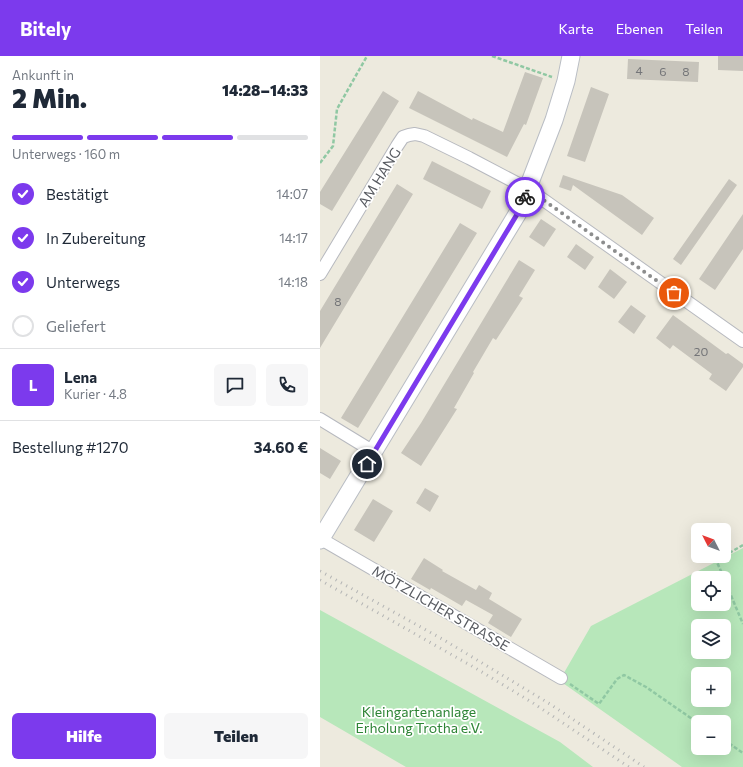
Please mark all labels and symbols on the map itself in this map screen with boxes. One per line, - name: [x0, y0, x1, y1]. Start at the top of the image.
- house number: 4: [635, 63, 643, 77]
- house number: 6: [659, 64, 667, 78]
- house number: 8: [682, 64, 690, 78]
- street label: AM HANG: [354, 144, 404, 210]
- courier: [505, 177, 545, 217]
- pin: [657, 276, 691, 310]
- house number: 8: [334, 294, 342, 308]
- house number: 20: [694, 344, 708, 358]
- pin: [350, 447, 384, 481]
- north arrow: [691, 523, 731, 563]
- street label: MÖTZLICHER STRASSE: [369, 562, 513, 654]
- park label: Kleingartenanlage Erholung Trotha e.V.: [356, 703, 482, 736]

